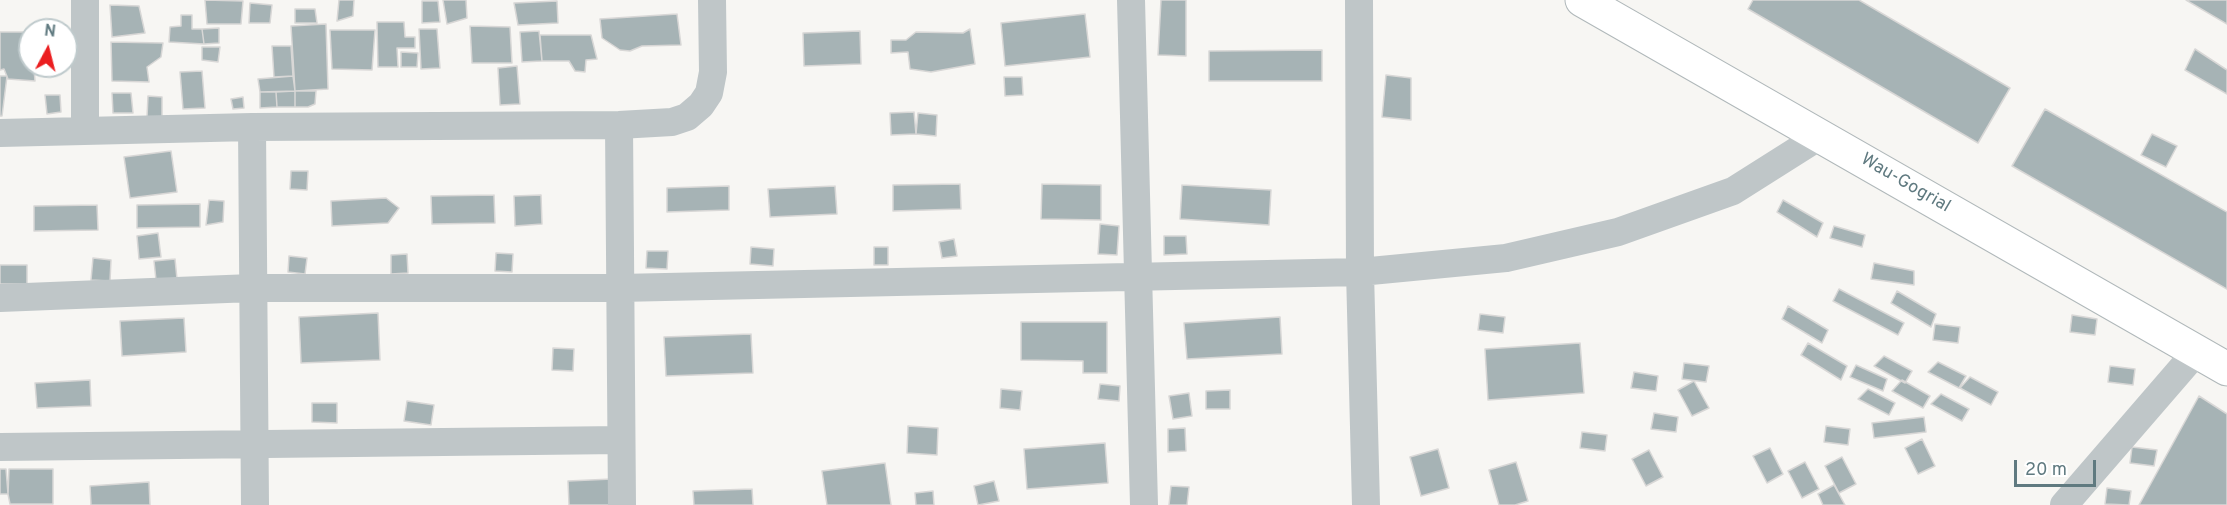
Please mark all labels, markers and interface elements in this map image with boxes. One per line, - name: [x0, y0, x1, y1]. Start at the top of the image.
- north arrow: [18, 18, 78, 78]
- text: N: [43, 21, 57, 43]
- street label: Wau-Gogrial: [1856, 150, 1954, 218]
- scale bar: [2017, 448, 2100, 486]
- text: 20 m: [2025, 459, 2067, 482]

